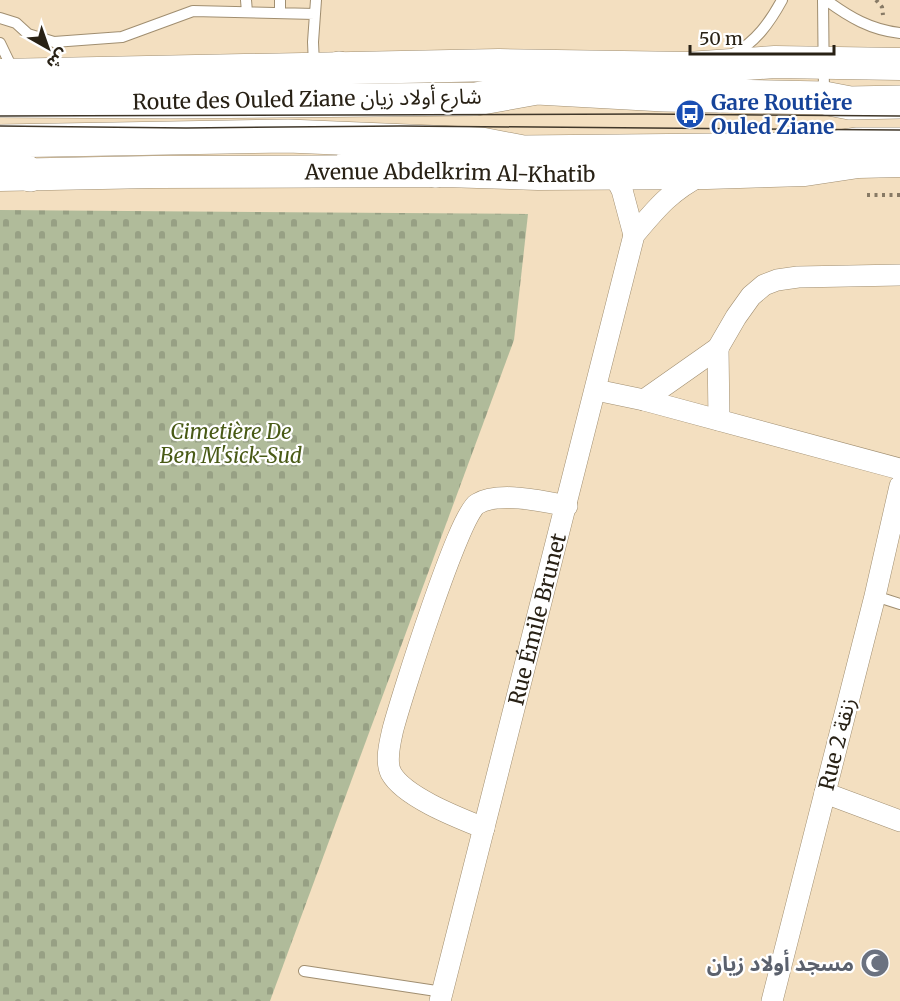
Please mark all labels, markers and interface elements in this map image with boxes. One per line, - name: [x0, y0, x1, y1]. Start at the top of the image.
- north arrow: [18, 18, 78, 78]
- scale bar: [690, 18, 834, 56]
- text: 50 m: [699, 27, 743, 50]
- text: ش: [43, 45, 72, 74]
- street label: Route des Ouled Ziane شارع أولاد زيان: [132, 82, 482, 118]
- place label: Gare Routière Ouled Ziane: [711, 89, 852, 140]
- bus stop icon: Gare Routière Ouled Ziane: [674, 98, 706, 130]
- street label: Avenue Abdelkrim Al-Khatib: [304, 157, 595, 188]
- park label: Cimetière De Ben M'sick-Sud: [160, 418, 302, 469]
- street label: Rue Émile Brunet: [502, 530, 571, 708]
- street label: Rue 2 زنقة: [813, 695, 861, 793]
- mosque icon: مسجد أولاد زيان: [859, 947, 891, 979]
- place label: مسجد أولاد زيان: [707, 949, 854, 977]

